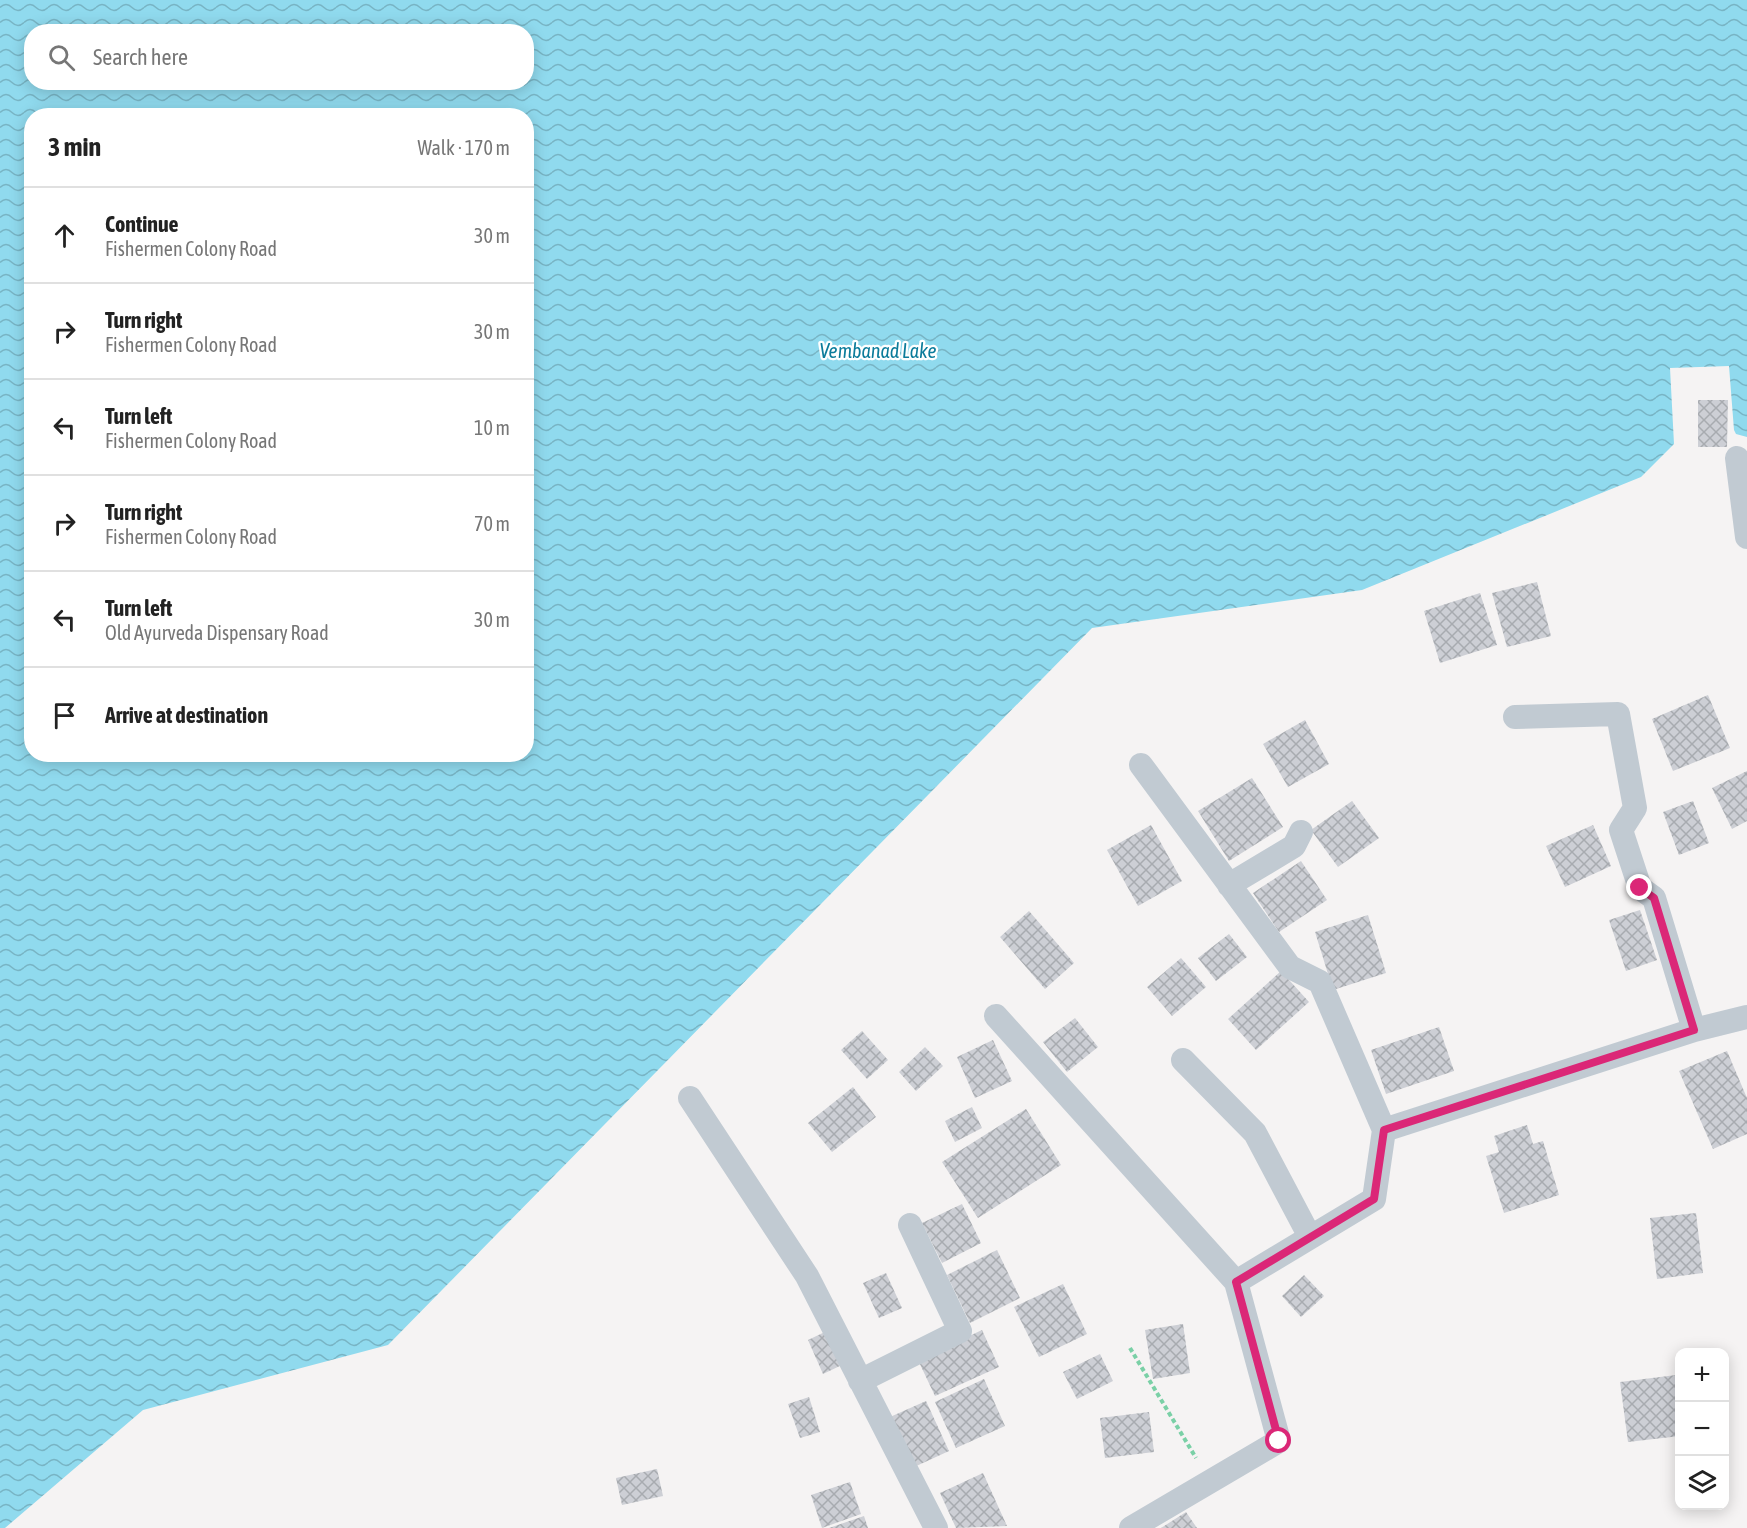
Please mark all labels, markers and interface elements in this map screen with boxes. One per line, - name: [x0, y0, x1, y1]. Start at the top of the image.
- search box: [24, 24, 534, 90]
- icon: search: [45, 41, 78, 74]
- text: Search here: [93, 44, 188, 70]
- text: 3 min: [48, 132, 101, 162]
- text: Walk · 170 m: [418, 136, 510, 159]
- text: Continue: [105, 211, 179, 237]
- icon: ahead: [48, 219, 81, 252]
- text: 30 m: [474, 224, 510, 247]
- text: Fishermen Colony Road: [105, 237, 277, 260]
- text: Turn right: [105, 307, 182, 333]
- icon: right: [48, 315, 81, 348]
- text: 30 m: [474, 320, 510, 343]
- text: Fishermen Colony Road: [105, 333, 277, 356]
- water label: Vembanad Lake: [819, 339, 937, 362]
- text: Turn left: [105, 403, 172, 429]
- icon: left: [48, 411, 81, 444]
- text: 10 m: [474, 416, 510, 439]
- text: Fishermen Colony Road: [105, 429, 277, 452]
- text: Turn right: [105, 499, 182, 525]
- icon: right: [48, 507, 81, 540]
- text: 70 m: [474, 512, 510, 535]
- text: Fishermen Colony Road: [105, 525, 277, 548]
- text: Turn left: [105, 595, 172, 621]
- icon: left: [48, 603, 81, 636]
- text: 30 m: [474, 608, 510, 631]
- text: Old Ayurveda Dispensary Road: [105, 621, 329, 644]
- icon: arrive: [48, 699, 81, 732]
- text: Arrive at destination: [105, 702, 268, 728]
- route end: [1626, 874, 1652, 900]
- map controls: [1675, 1348, 1729, 1510]
- button: +: [1675, 1348, 1729, 1402]
- button: −: [1675, 1402, 1729, 1456]
- route start: [1265, 1427, 1291, 1453]
- button: layers: [1675, 1456, 1729, 1510]

